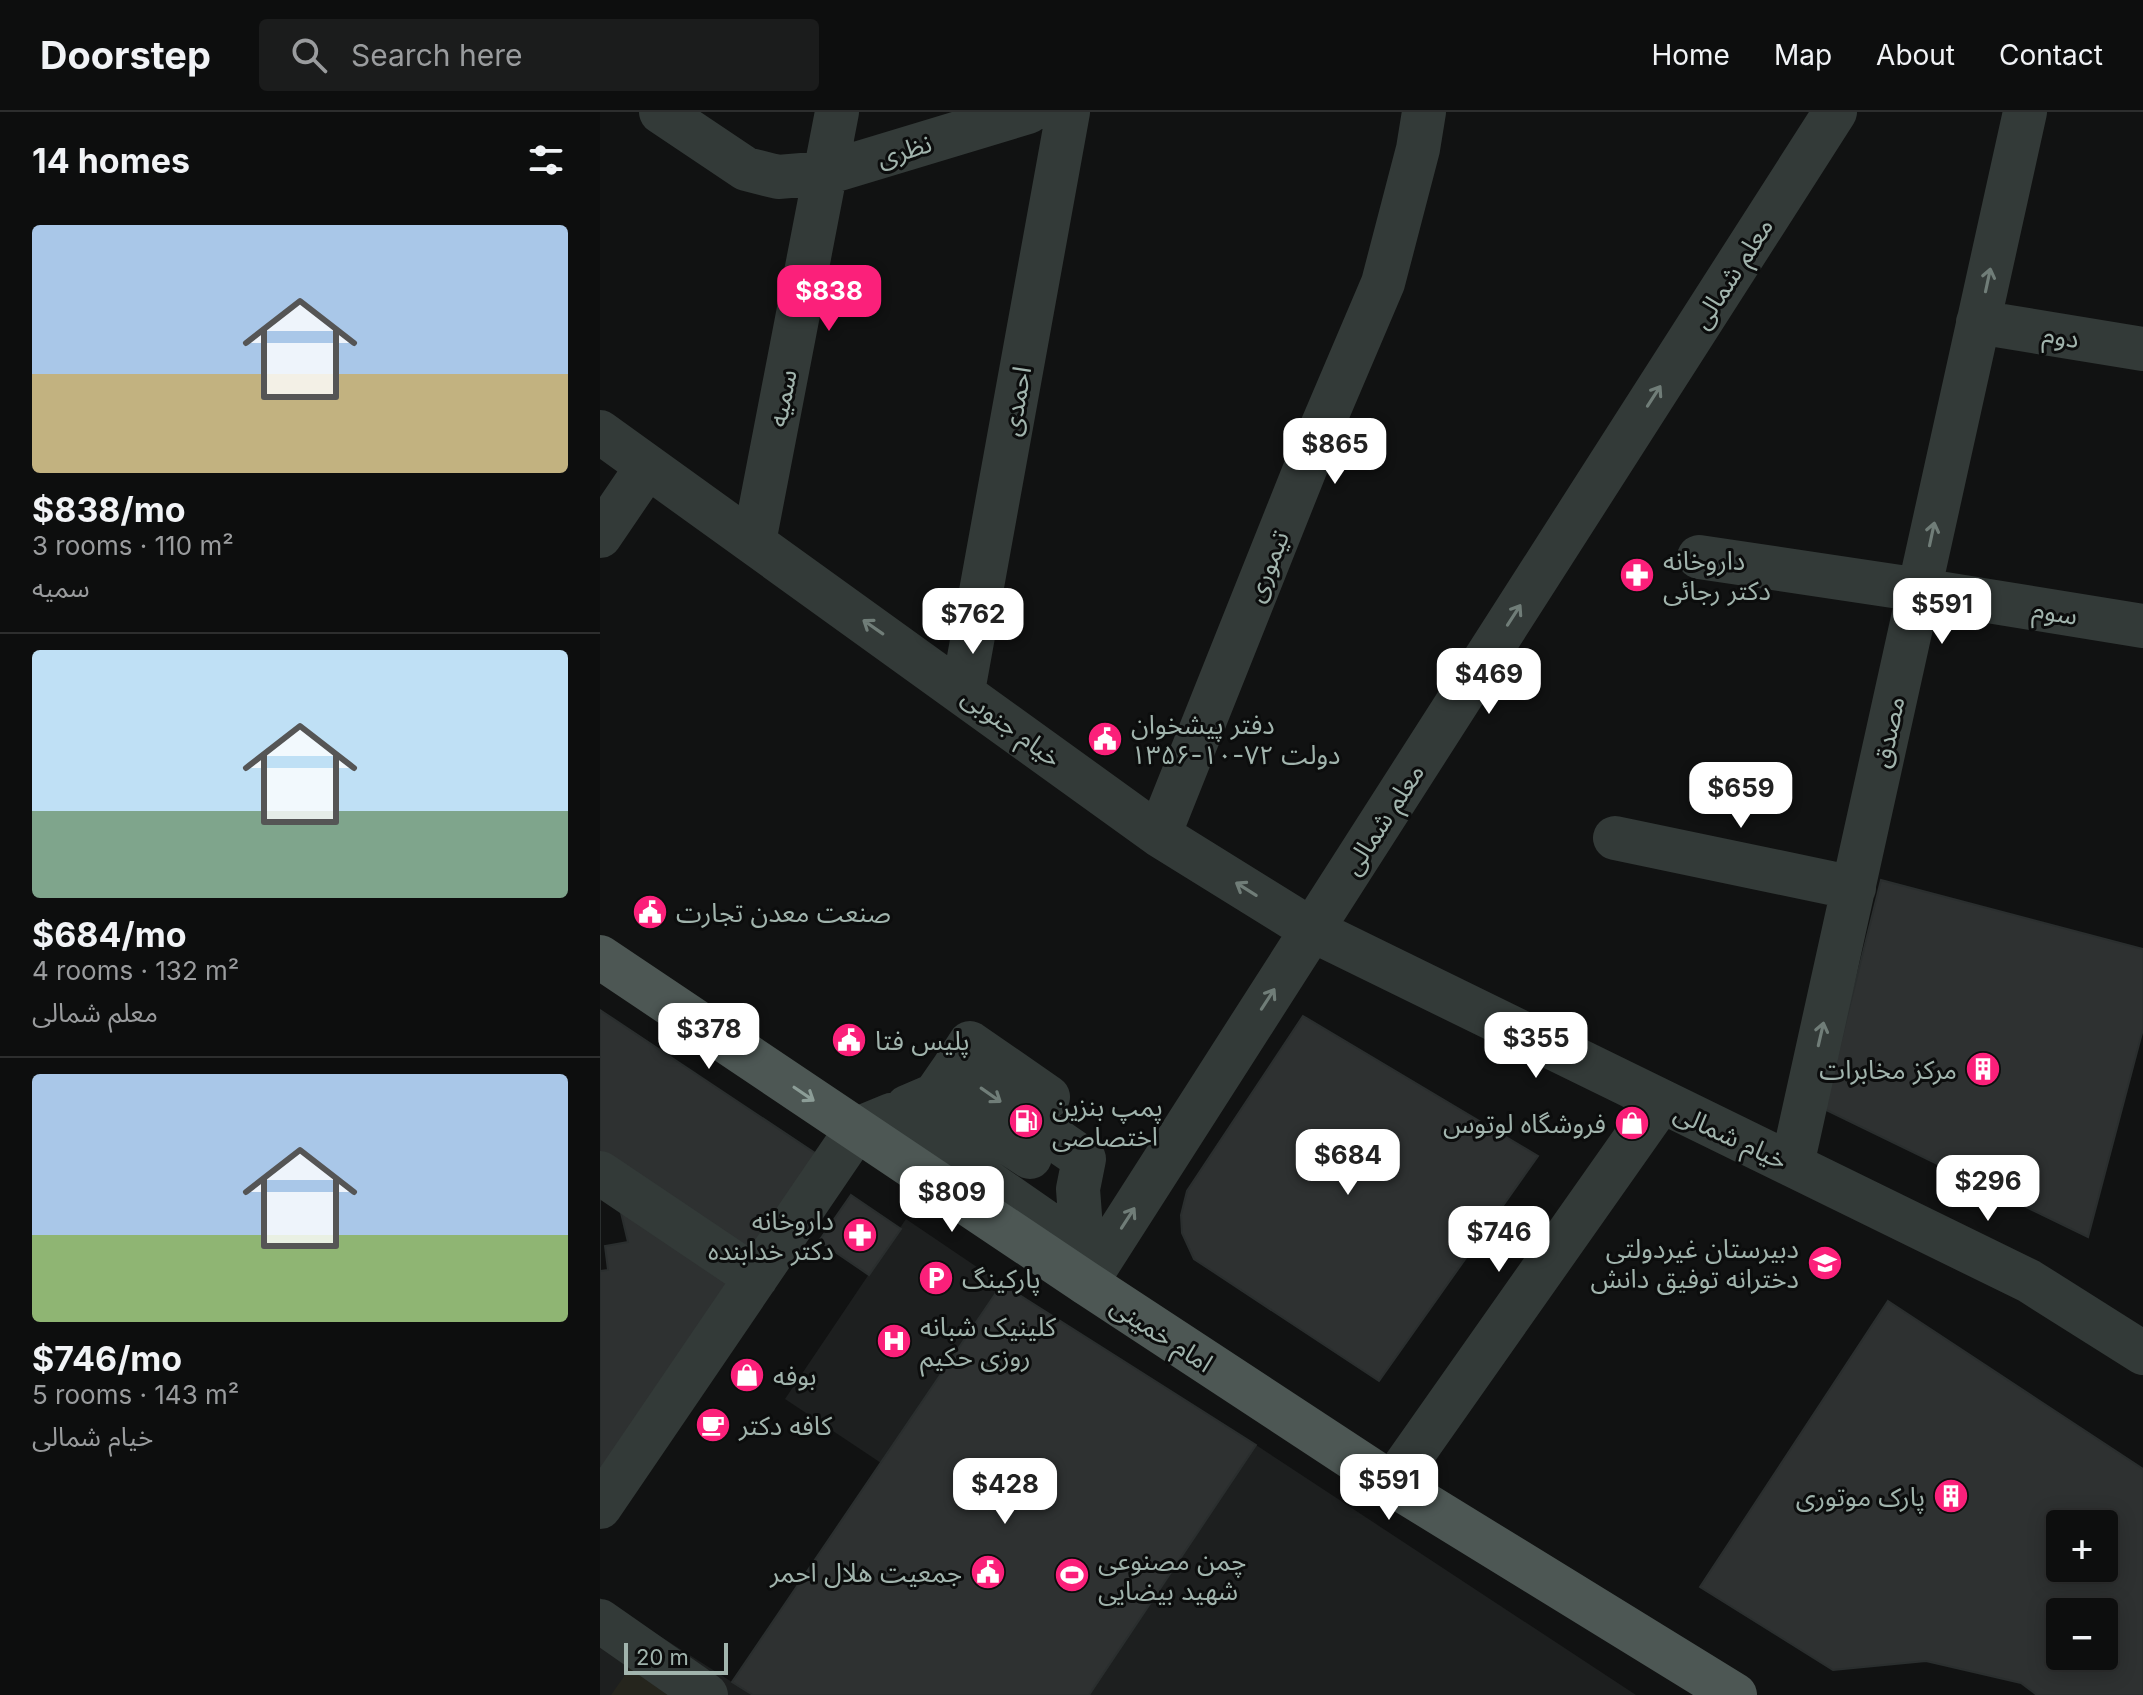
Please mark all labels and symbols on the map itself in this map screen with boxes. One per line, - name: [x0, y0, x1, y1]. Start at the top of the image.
- street label: نظری: [873, 127, 935, 173]
- street label: معلم شمالی: [1685, 212, 1783, 337]
- pin: $838: [782, 265, 876, 333]
- one-way arrow: [1981, 268, 1996, 294]
- street label: دوم: [2040, 318, 2082, 359]
- street label: احمدی: [995, 364, 1037, 438]
- street label: سميه: [761, 367, 803, 429]
- one-way arrow: [1645, 385, 1662, 407]
- pin: $865: [1288, 418, 1382, 486]
- one-way arrow: [1925, 522, 1940, 548]
- street label: تیموری: [1239, 526, 1295, 606]
- place label: داروخانه دکتر رجائی: [1663, 545, 1771, 606]
- pharmacy icon: داروخانه دکتر رجائی: [1618, 556, 1656, 594]
- pin: $591: [1895, 578, 1989, 646]
- pin: $762: [926, 588, 1020, 656]
- street label: سوم: [2029, 593, 2080, 636]
- one-way arrow: [1505, 604, 1522, 626]
- one-way arrow: [862, 619, 884, 635]
- pin: $469: [1442, 648, 1536, 716]
- street label: خیام جنوبی: [953, 681, 1068, 777]
- street label: مصدق: [1865, 693, 1911, 771]
- place label: دفتر پیشخوان دولت ۷۲-۱۰-۱۳۵۶: [1131, 709, 1340, 770]
- public building icon: دفتر پیشخوان دولت ۷۲-۱۰-۱۳۵۶: [1086, 720, 1124, 758]
- street label: معلم شمالی: [1336, 758, 1434, 883]
- pin: $659: [1694, 762, 1788, 830]
- one-way arrow: [1235, 880, 1257, 897]
- public building icon: صنعت معدن تجارت: [631, 893, 669, 931]
- place label: صنعت معدن تجارت: [676, 897, 891, 928]
- one-way arrow: [1260, 988, 1276, 1011]
- pin: $378: [662, 1003, 756, 1071]
- pin: $355: [1489, 1012, 1583, 1080]
- public building icon: پلیس فتا: [830, 1021, 868, 1059]
- one-way arrow: [1814, 1022, 1829, 1048]
- place label: پلیس فتا: [875, 1025, 969, 1058]
- building icon: مرکز مخابرات: [1964, 1050, 2002, 1088]
- place label: مرکز مخابرات: [1819, 1054, 1957, 1085]
- one-way arrow: [793, 1086, 815, 1102]
- one-way arrow: [979, 1087, 1001, 1103]
- place label: پمپ بنزین اختصاصی: [1052, 1091, 1163, 1152]
- street label: خیام شمالی: [1667, 1096, 1793, 1180]
- fuel station icon: پمپ بنزین اختصاصی: [1007, 1102, 1045, 1140]
- shop icon: فروشگاه لوتوس: [1613, 1104, 1651, 1142]
- place label: فروشگاه لوتوس: [1443, 1108, 1606, 1139]
- pin: $684: [1301, 1129, 1395, 1197]
- pin: $296: [1941, 1155, 2035, 1223]
- pin: $809: [905, 1166, 999, 1234]
- place label: داروخانه دکتر خدابنده: [708, 1205, 834, 1266]
- pin: $746: [1452, 1206, 1546, 1274]
- one-way arrow: [1120, 1207, 1136, 1230]
- pharmacy icon: داروخانه دکتر خدابنده: [841, 1216, 879, 1254]
- place label: دبیرستان غیردولتی دخترانه توفیق دانش: [1591, 1233, 1799, 1295]
- school or university icon: دبیرستان غیردولتی دخترانه توفیق دانش: [1806, 1244, 1844, 1282]
- parking icon: پارکینگ: [917, 1259, 955, 1297]
- place label: پارکینگ: [962, 1263, 1041, 1296]
- street label: امام خمینی: [1102, 1290, 1219, 1383]
- place label: کلینیک شبانه روزی حکیم: [920, 1311, 1056, 1377]
- hospital icon: کلینیک شبانه روزی حکیم: [875, 1322, 913, 1360]
- shop icon: بوفه: [728, 1356, 766, 1394]
- place label: بوفه: [773, 1360, 817, 1391]
- cafe icon: کافه دکتر: [694, 1406, 732, 1444]
- place label: کافه دکتر: [738, 1410, 832, 1441]
- pin: $591: [1342, 1454, 1436, 1522]
- pin: $428: [958, 1458, 1052, 1526]
- building icon: پارک موتوری: [1932, 1477, 1970, 1515]
- place label: پارک موتوری: [1796, 1481, 1925, 1514]
- place label: چمن مصنوعی شهید بیضایی: [1098, 1545, 1246, 1606]
- public building icon: جمعیت هلال احمر: [969, 1553, 1007, 1591]
- sports icon: چمن مصنوعی شهید بیضایی: [1053, 1556, 1091, 1594]
- place label: جمعیت هلال احمر: [769, 1557, 962, 1588]
- scale bar: [624, 1639, 728, 1675]

